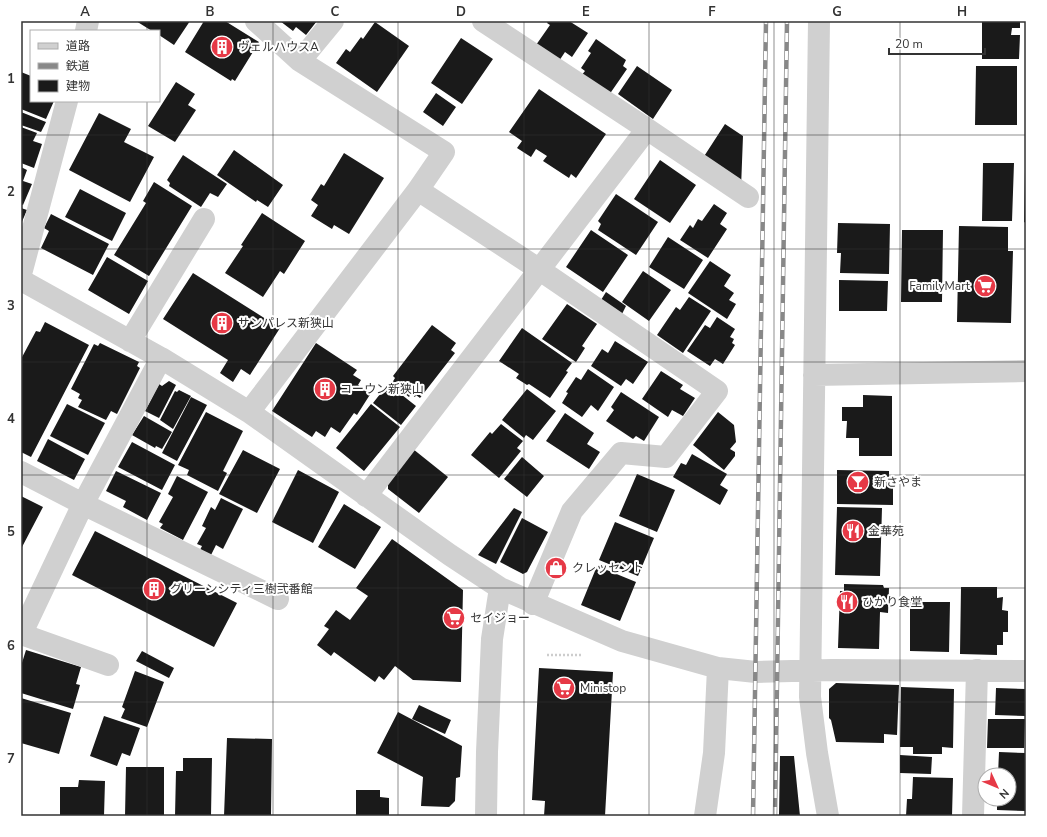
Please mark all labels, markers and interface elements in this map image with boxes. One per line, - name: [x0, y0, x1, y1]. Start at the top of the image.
- text: A: [80, 3, 90, 21]
- text: B: [206, 3, 215, 21]
- text: C: [331, 3, 340, 21]
- text: D: [456, 3, 466, 21]
- text: E: [582, 3, 590, 21]
- text: F: [708, 3, 716, 21]
- text: G: [832, 3, 842, 21]
- text: H: [957, 3, 967, 21]
- legend: [30, 30, 160, 102]
- scale bar: [889, 30, 985, 56]
- building icon: ヴェルハウスA: [209, 34, 235, 60]
- text: 20 m: [895, 36, 923, 52]
- text: 道路: [66, 38, 90, 54]
- place label: ヴェルハウスA: [238, 39, 319, 55]
- text: 鉄道: [66, 58, 90, 74]
- text: 1: [7, 70, 15, 88]
- text: 建物: [66, 78, 90, 94]
- text: 2: [7, 183, 15, 201]
- supermarket icon: FamilyMart: [972, 273, 998, 299]
- place label: FamilyMart: [909, 278, 971, 294]
- text: 3: [7, 297, 15, 315]
- building icon: サンパレス新狭山: [209, 310, 235, 336]
- place label: サンパレス新狭山: [238, 315, 334, 331]
- building icon: コーウン新狭山: [312, 376, 338, 402]
- place label: コーウン新狭山: [340, 381, 424, 397]
- text: 4: [7, 410, 15, 428]
- bar icon: 新さやま: [845, 469, 871, 495]
- place label: 新さやま: [874, 474, 922, 490]
- restaurant icon: 金華苑: [840, 518, 866, 544]
- text: 5: [7, 523, 15, 541]
- place label: 金華苑: [868, 523, 904, 539]
- shop icon: クレッセント: [543, 555, 569, 581]
- place label: クレッセント: [572, 560, 644, 576]
- building icon: グリーンシティ三樹弐番館: [141, 576, 167, 602]
- place label: グリーンシティ三樹弐番館: [170, 581, 313, 597]
- restaurant icon: ひかり食堂: [834, 589, 860, 615]
- place label: ひかり食堂: [862, 594, 922, 610]
- supermarket icon: セイジョー: [441, 605, 467, 631]
- place label: セイジョー: [470, 610, 530, 626]
- text: 6: [7, 637, 15, 655]
- supermarket icon: Ministop: [551, 675, 577, 701]
- place label: Ministop: [580, 680, 626, 696]
- text: 7: [7, 750, 15, 768]
- north arrow: [977, 767, 1017, 807]
- text: N: [996, 785, 1012, 802]

